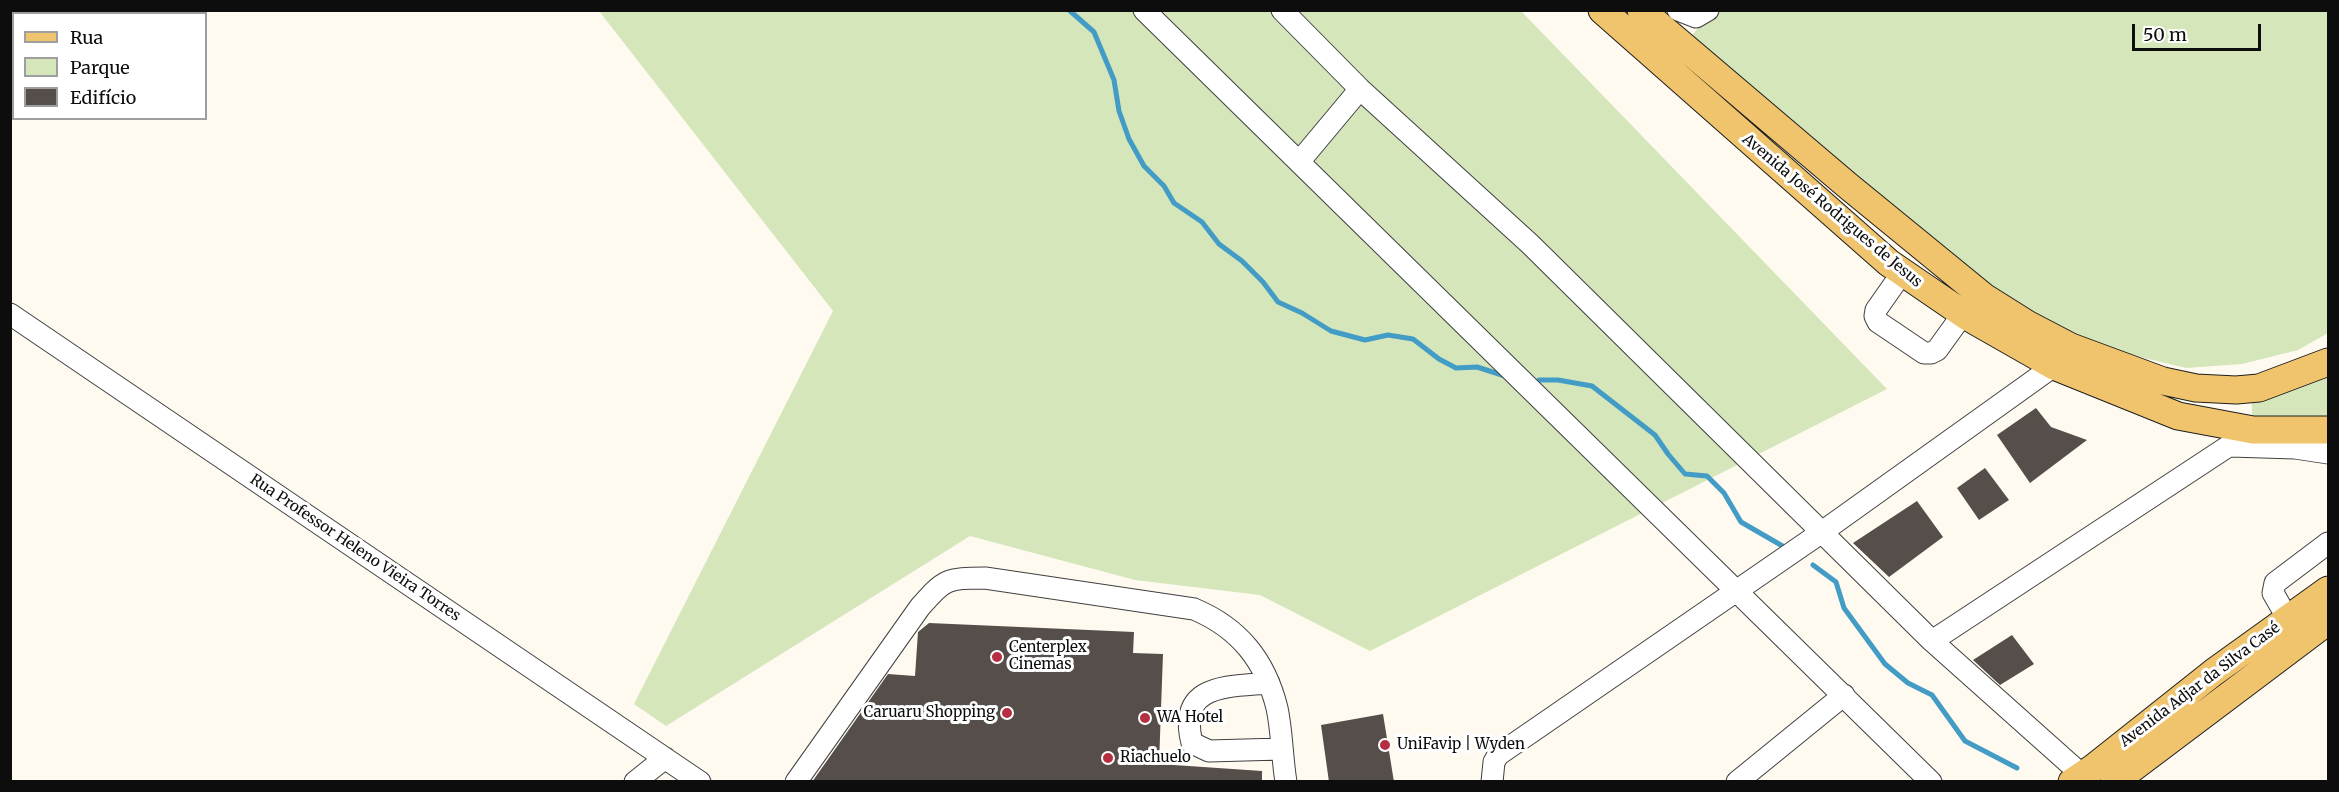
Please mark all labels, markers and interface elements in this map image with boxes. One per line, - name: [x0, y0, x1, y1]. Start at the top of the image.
- legend: [12, 12, 207, 120]
- scale bar: [2135, 12, 2264, 50]
- text: 50 m: [2143, 23, 2187, 46]
- text: Rua: [70, 26, 103, 49]
- text: Parque: [70, 56, 130, 79]
- text: Edifício: [70, 86, 136, 109]
- street label: Avenida José Rodrigues de Jesus: [1739, 131, 1925, 291]
- street label: Rua Professor Heleno Vieira Torres: [246, 471, 464, 625]
- street label: Avenida Adjar da Silva Casé: [2116, 619, 2284, 751]
- place label: Centerplex Cinemas: [1009, 639, 1087, 674]
- marker: Centerplex Cinemas: [990, 650, 1004, 664]
- place label: Caruaru Shopping: [864, 704, 995, 722]
- marker: Caruaru Shopping: [1000, 706, 1014, 720]
- place label: WA Hotel: [1157, 709, 1223, 727]
- marker: WA Hotel: [1138, 711, 1152, 725]
- place label: UniFavip | Wyden: [1397, 736, 1525, 754]
- marker: UniFavip | Wyden: [1378, 738, 1392, 752]
- place label: Riachuelo: [1120, 749, 1191, 767]
- marker: Riachuelo: [1101, 751, 1115, 765]

